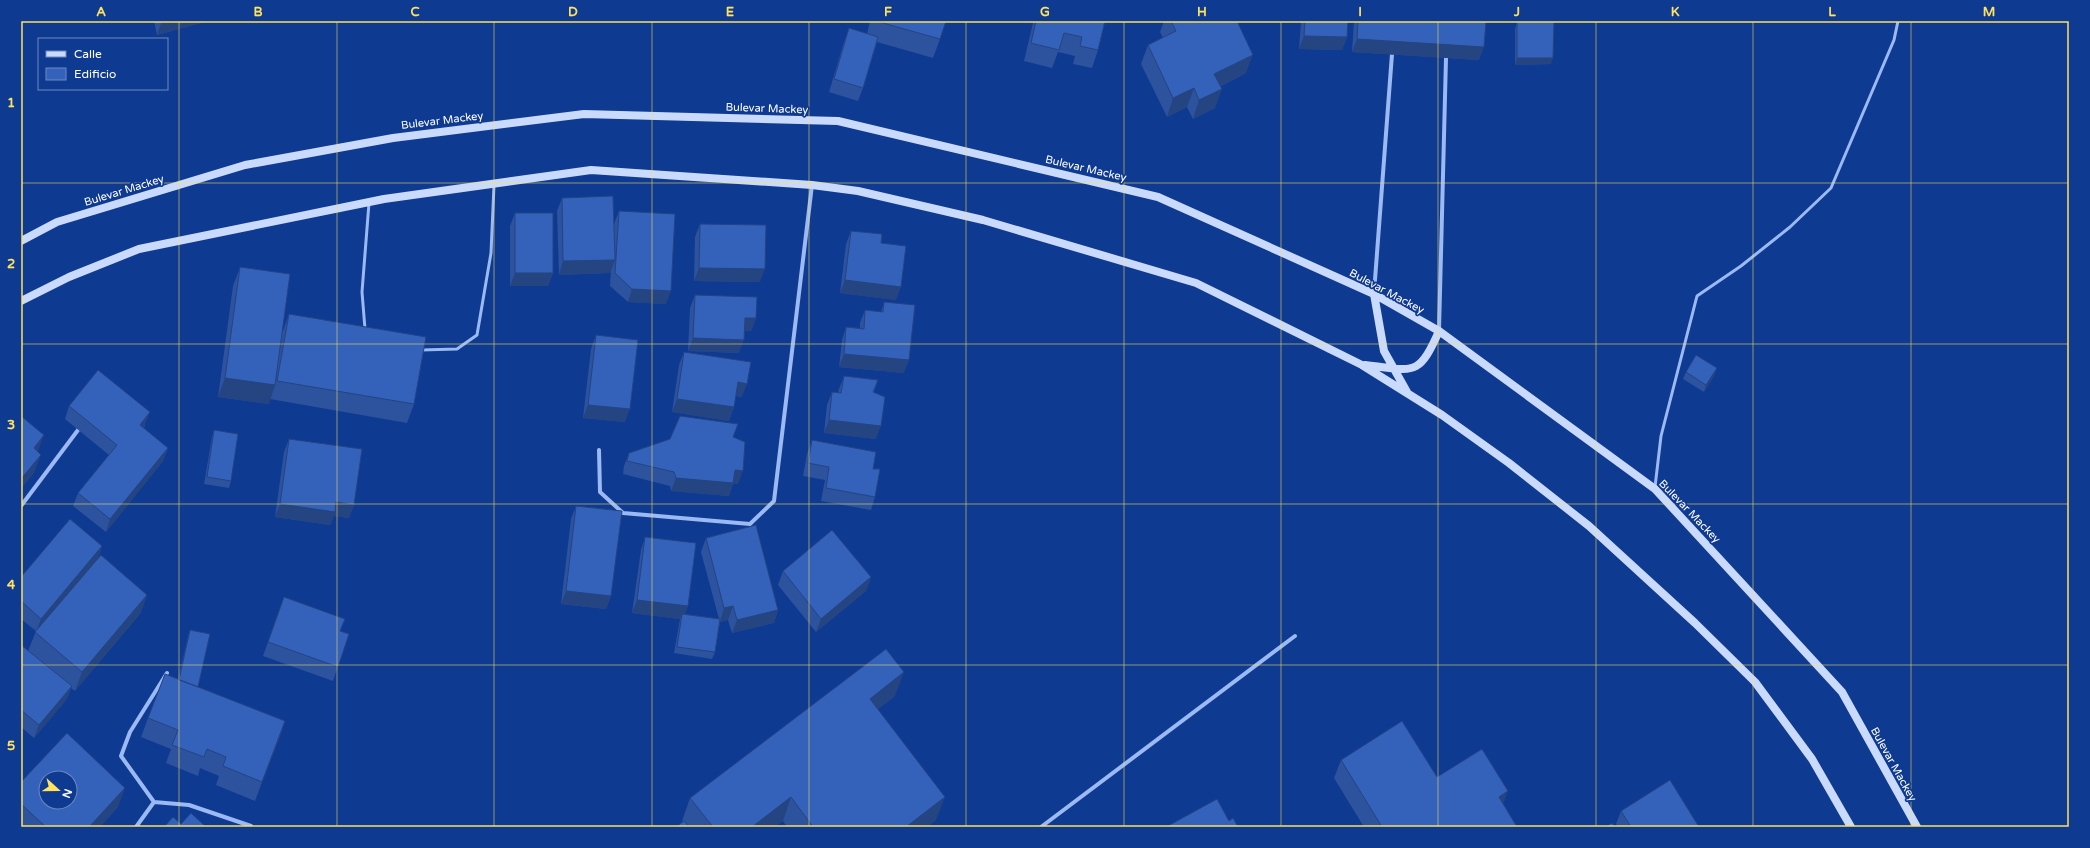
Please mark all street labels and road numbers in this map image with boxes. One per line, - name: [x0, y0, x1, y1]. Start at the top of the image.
- street label: Bulevar Mackey: [725, 101, 809, 116]
- street label: Bulevar Mackey: [400, 109, 484, 132]
- street label: Bulevar Mackey: [1044, 153, 1128, 184]
- street label: Bulevar Mackey: [83, 172, 166, 209]
- street label: Bulevar Mackey: [1347, 266, 1426, 317]
- street label: Bulevar Mackey: [1656, 477, 1723, 546]
- street label: Bulevar Mackey: [1868, 725, 1919, 804]

